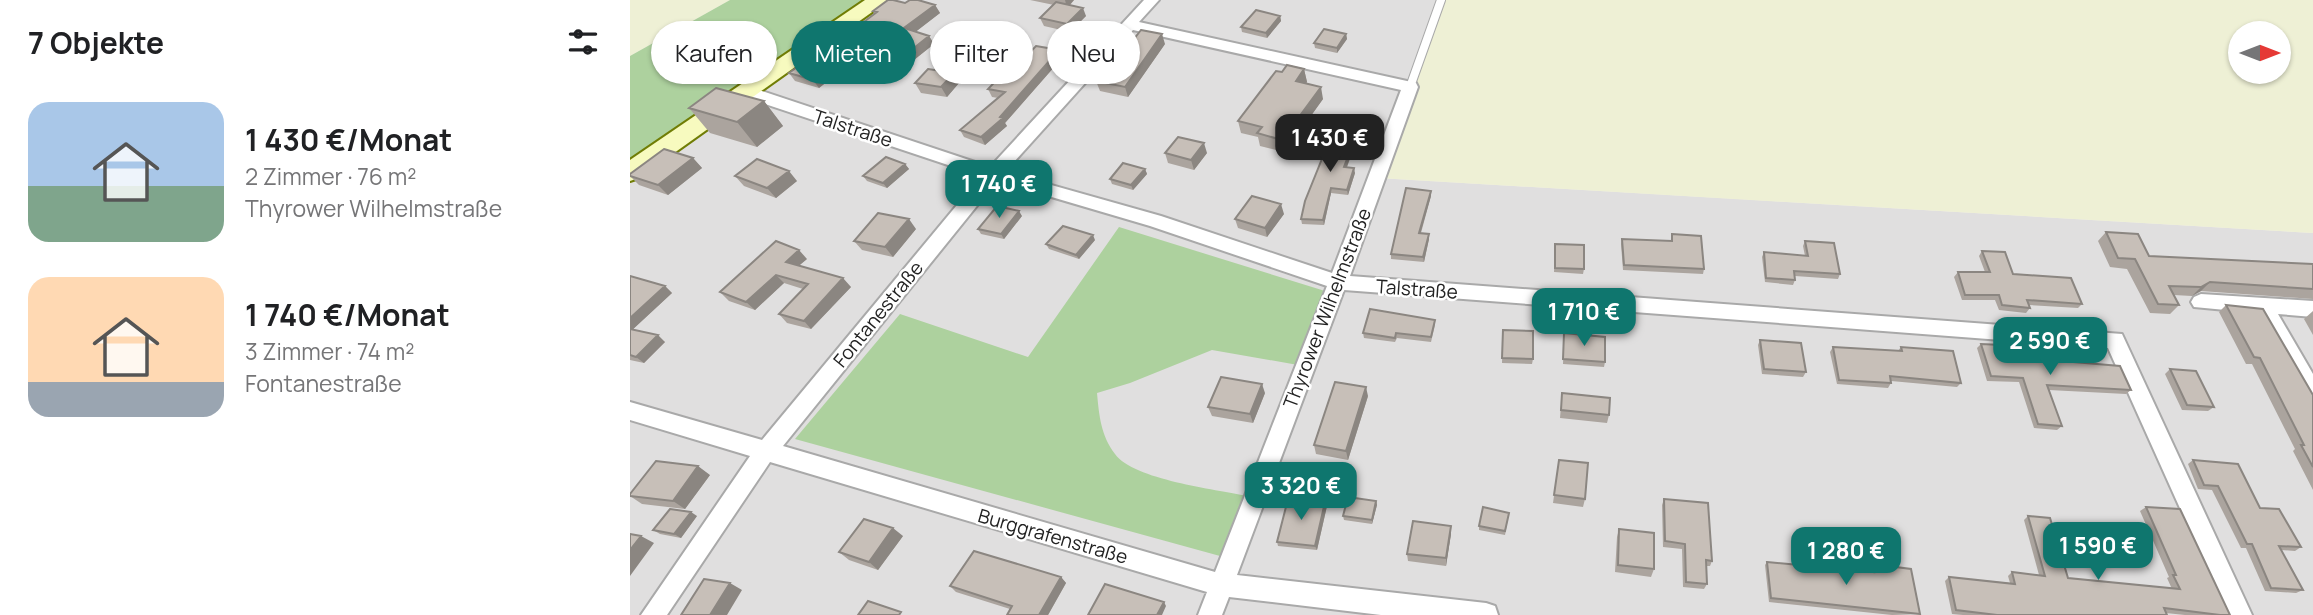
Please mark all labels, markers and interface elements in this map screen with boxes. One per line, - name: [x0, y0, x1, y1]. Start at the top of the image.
- chip: Kaufen: [651, 21, 777, 84]
- chip: Mieten: [791, 21, 916, 84]
- chip: Filter: [930, 21, 1033, 84]
- chip: Neu: [1047, 21, 1140, 84]
- north arrow: [2228, 21, 2291, 84]
- map controls: [2228, 21, 2291, 84]
- text: 7 Objekte: [28, 22, 164, 63]
- icon: filters: [564, 23, 602, 61]
- street label: Talstraße: [810, 103, 896, 153]
- pin: 1 430 €: [1265, 114, 1395, 174]
- text: 1 430 €/Monat: [245, 119, 452, 160]
- text: 1 430 €: [1291, 121, 1369, 153]
- icon: home: [84, 130, 168, 214]
- text: 2 Zimmer · 76 m²: [245, 160, 416, 192]
- pin: 1 740 €: [934, 160, 1064, 220]
- text: 1 740 €: [961, 167, 1037, 199]
- text: Thyrower Wilhelmstraße: [245, 192, 502, 224]
- street label: Thyrower Wilhelmstraße: [1277, 204, 1377, 412]
- street label: Fontanestraße: [827, 256, 929, 372]
- street label: Talstraße: [1375, 273, 1459, 305]
- pin: 1 710 €: [1519, 288, 1649, 348]
- text: 1 740 €/Monat: [245, 294, 450, 335]
- text: 1 710 €: [1548, 295, 1620, 327]
- icon: home: [84, 305, 168, 389]
- pin: 2 590 €: [1985, 318, 2115, 377]
- text: 2 590 €: [2009, 324, 2091, 356]
- text: 3 Zimmer · 74 m²: [245, 335, 414, 367]
- text: Fontanestraße: [245, 367, 402, 399]
- pin: 3 320 €: [1236, 462, 1366, 522]
- text: 3 320 €: [1261, 469, 1341, 501]
- street label: Burggrafenstraße: [975, 502, 1131, 570]
- pin: 1 590 €: [2033, 522, 2163, 582]
- pin: 1 280 €: [1781, 528, 1911, 587]
- text: 1 590 €: [2059, 529, 2137, 561]
- text: 1 280 €: [1807, 534, 1885, 566]

